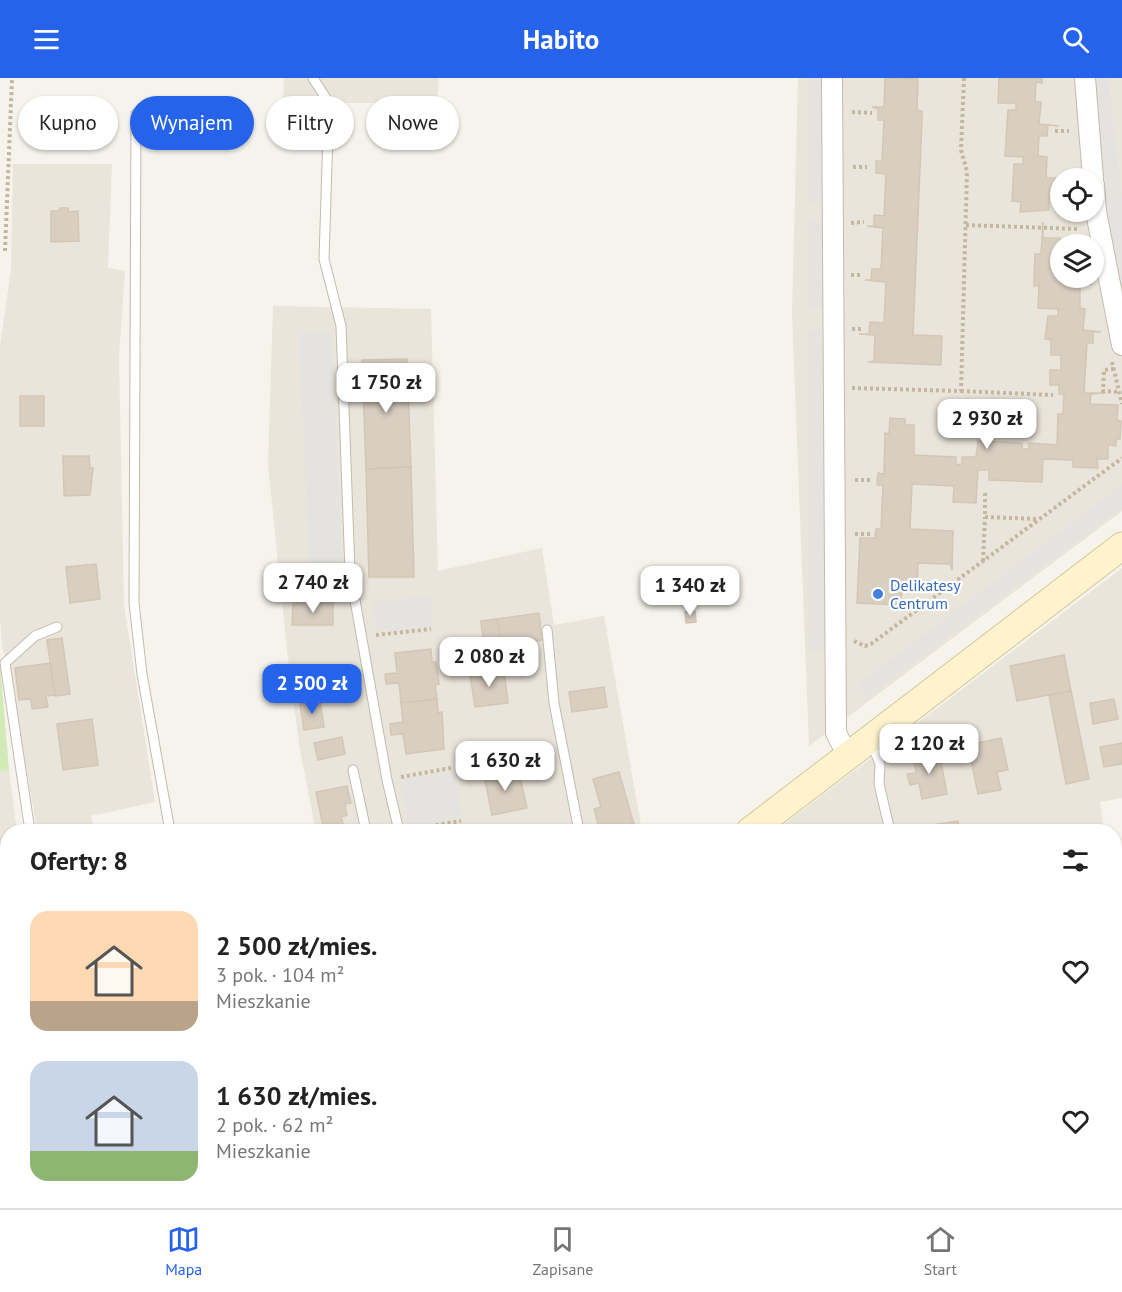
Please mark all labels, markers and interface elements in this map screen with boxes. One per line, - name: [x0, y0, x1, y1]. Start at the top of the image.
- text: Habito: [523, 22, 599, 56]
- icon: menu: [30, 23, 63, 56]
- icon: search: [1059, 23, 1092, 56]
- chip: Kupno: [18, 96, 118, 150]
- chip: Wynajem: [130, 96, 254, 150]
- chip: Filtry: [266, 96, 354, 150]
- chip: Nowe: [366, 96, 459, 150]
- map controls: [1050, 168, 1104, 288]
- button: locate: [1050, 168, 1104, 222]
- button: layers: [1050, 234, 1104, 288]
- pin: 1 750 zł: [324, 363, 448, 414]
- text: 1 750 zł: [350, 369, 422, 395]
- pin: 2 930 zł: [925, 399, 1049, 450]
- text: 2 930 zł: [951, 405, 1023, 431]
- pin: 2 740 zł: [251, 563, 375, 614]
- pin: 1 340 zł: [628, 566, 752, 617]
- text: 2 740 zł: [277, 569, 349, 595]
- text: 1 340 zł: [654, 572, 726, 598]
- place label: Delikatesy Centrum: [890, 575, 961, 613]
- marker: Delikatesy Centrum: [871, 587, 885, 601]
- pin: 2 080 zł: [427, 637, 551, 688]
- text: 2 080 zł: [453, 643, 525, 669]
- pin: 2 500 zł: [250, 664, 374, 715]
- text: 2 500 zł: [276, 670, 348, 696]
- pin: 2 120 zł: [867, 724, 991, 775]
- text: 2 120 zł: [893, 730, 965, 756]
- pin: 1 630 zł: [443, 741, 567, 792]
- text: 1 630 zł: [469, 747, 541, 773]
- text: Oferty: 8: [30, 844, 128, 877]
- icon: filters: [1059, 844, 1092, 877]
- text: 2 500 zł/mies.: [216, 929, 377, 962]
- icon: home: [78, 935, 150, 1007]
- icon: heart: [1059, 955, 1092, 988]
- text: 3 pok. · 104 m²: [216, 962, 344, 988]
- text: Mieszkanie: [216, 988, 311, 1014]
- text: 1 630 zł/mies.: [216, 1079, 377, 1112]
- icon: home: [78, 1085, 150, 1157]
- icon: heart: [1059, 1105, 1092, 1138]
- text: 2 pok. · 62 m²: [216, 1112, 333, 1138]
- text: Mieszkanie: [216, 1138, 311, 1164]
- tab: Mapa: [165, 1223, 202, 1279]
- tab: Zapisane: [533, 1223, 593, 1279]
- tab: Start: [924, 1223, 957, 1279]

